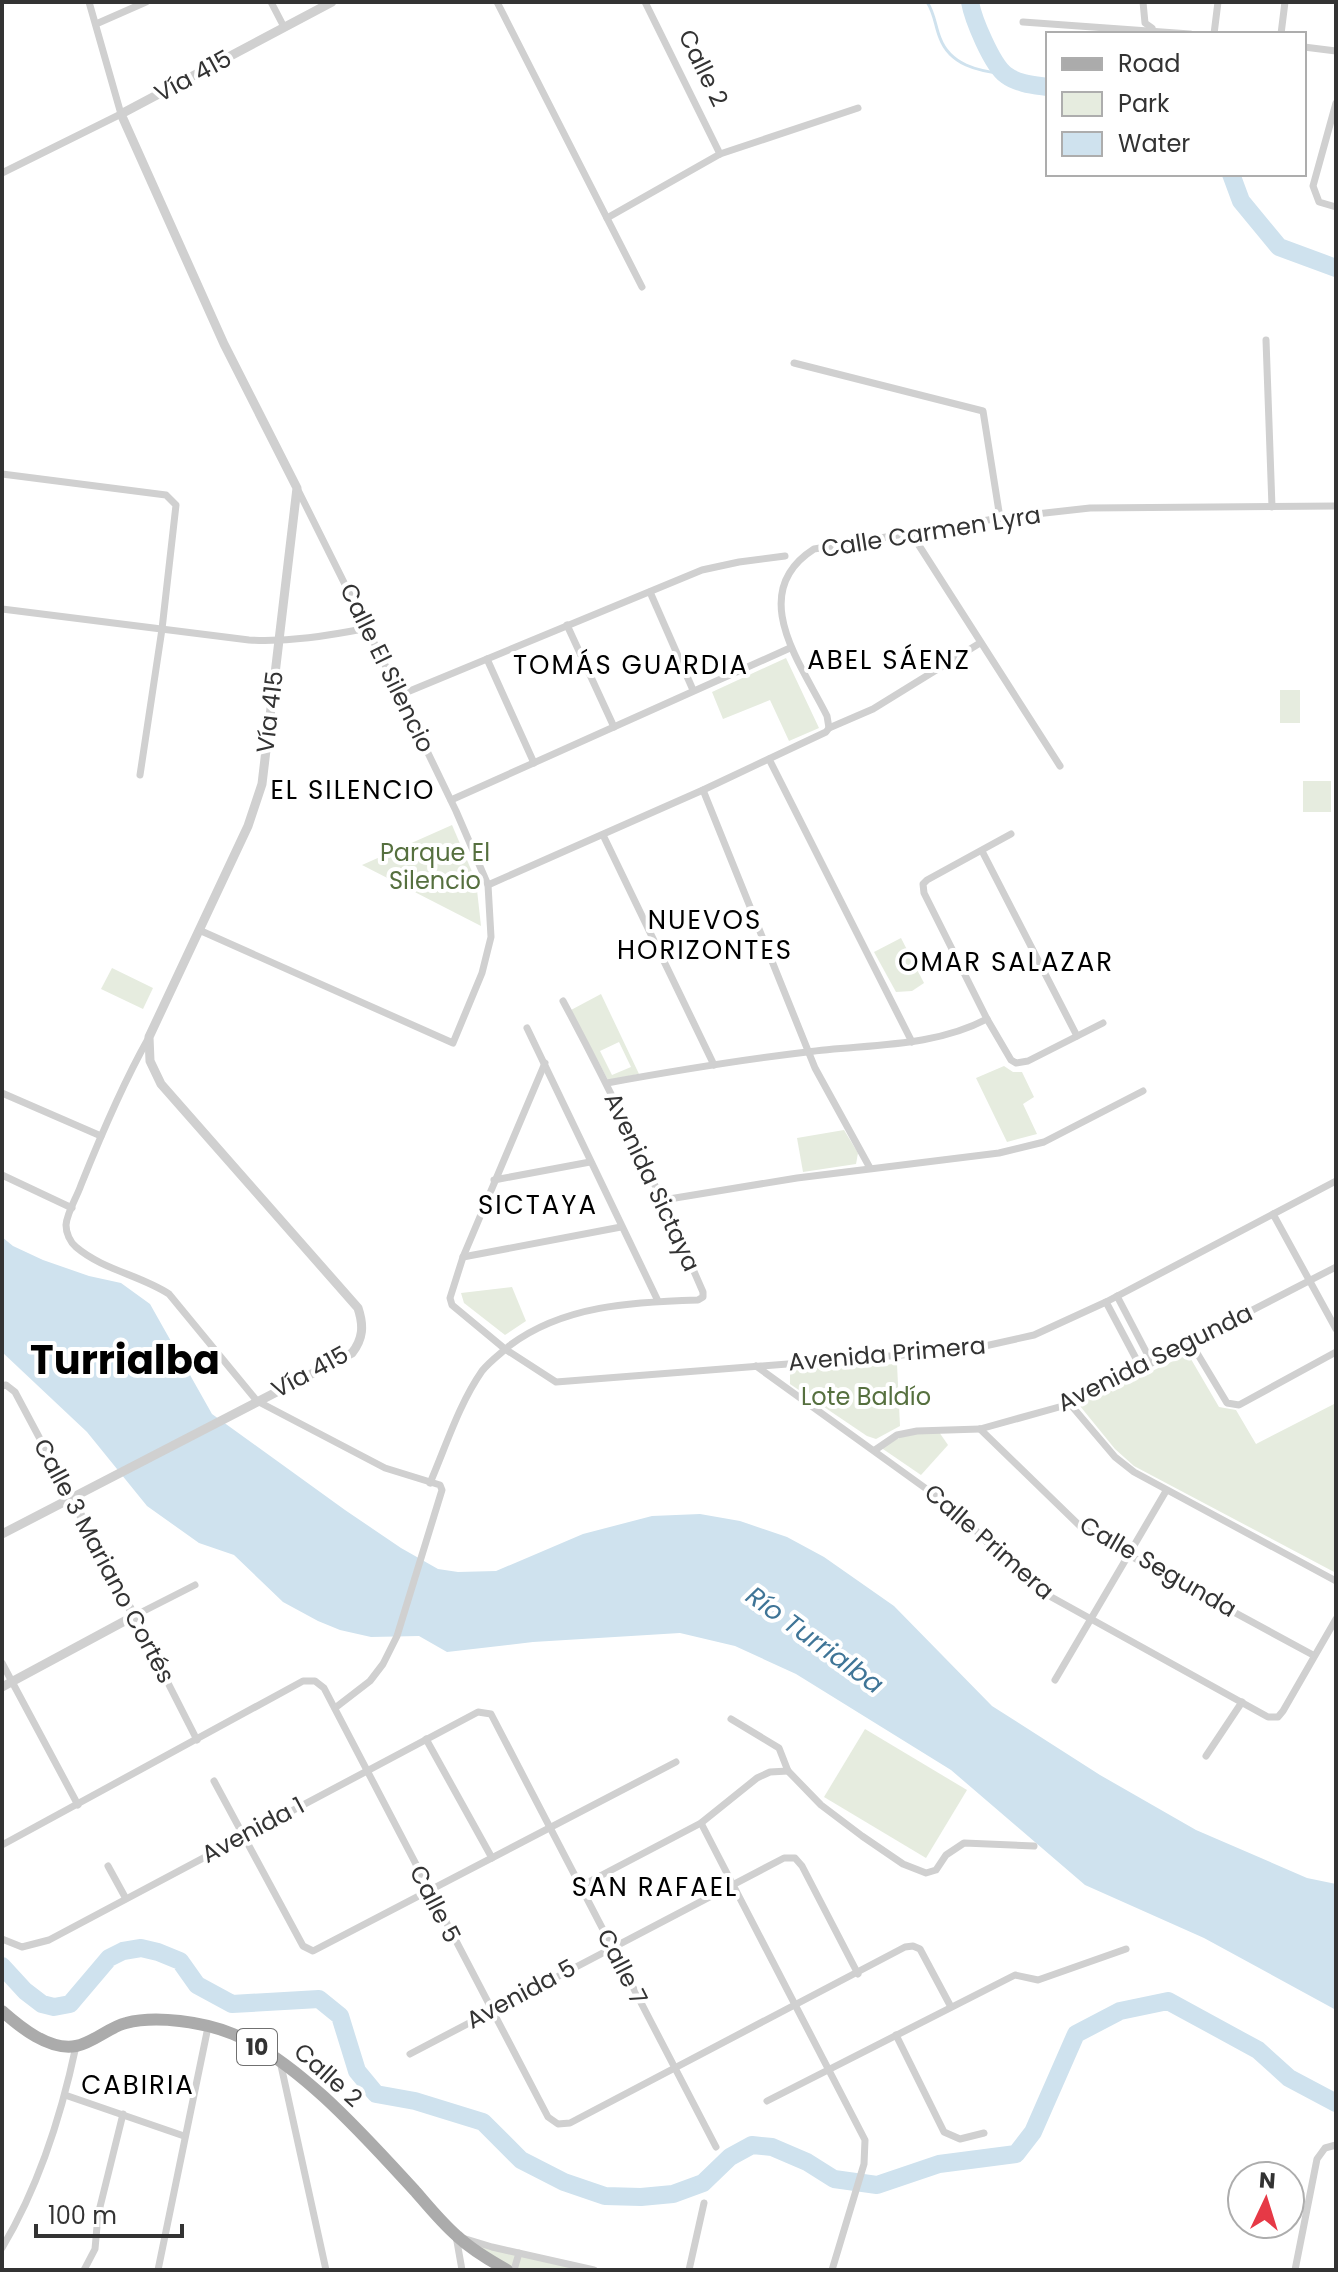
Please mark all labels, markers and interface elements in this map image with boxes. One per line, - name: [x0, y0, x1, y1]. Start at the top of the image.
- street label: Calle 2: [671, 24, 736, 112]
- legend: [1046, 32, 1306, 176]
- street label: Vía 415: [149, 42, 237, 110]
- text: Road: [1118, 47, 1180, 80]
- text: Park: [1118, 87, 1170, 120]
- text: Water: [1118, 127, 1190, 160]
- street label: Calle Carmen Lyra: [819, 498, 1043, 565]
- street label: Calle El Silencio: [332, 578, 443, 758]
- district label: ABEL SÁENZ: [807, 642, 971, 678]
- district label: TOMÁS GUARDIA: [513, 647, 749, 683]
- street label: Vía 415: [248, 669, 291, 755]
- district label: EL SILENCIO: [271, 772, 435, 808]
- park label: Parque El Silencio: [380, 836, 490, 897]
- district label: NUEVOS HORIZONTES: [617, 902, 793, 968]
- district label: OMAR SALAZAR: [898, 944, 1114, 980]
- street label: Avenida Sictaya: [597, 1087, 708, 1277]
- district label: SICTAYA: [478, 1187, 598, 1223]
- street label: Avenida Segunda: [1052, 1296, 1258, 1419]
- street label: Avenida Primera: [787, 1328, 987, 1379]
- district label: Turrialba: [30, 1332, 220, 1388]
- street label: Vía 415: [266, 1338, 354, 1406]
- park label: Lote Baldío: [801, 1380, 931, 1413]
- street label: Calle 3 Mariano Cortés: [26, 1433, 183, 1689]
- street label: Calle Primera: [918, 1476, 1061, 1607]
- street label: Calle Segunda: [1074, 1508, 1243, 1625]
- water label: Río Turrialba: [739, 1578, 891, 1702]
- street label: Avenida 1: [195, 1789, 310, 1870]
- street label: Calle 5: [402, 1859, 469, 1948]
- district label: SAN RAFAEL: [572, 1869, 738, 1905]
- street label: Calle 7: [589, 1923, 656, 2010]
- street label: Avenida 5: [460, 1951, 581, 2036]
- road number: 10: [237, 2029, 277, 2065]
- street label: Calle 2: [287, 2035, 370, 2114]
- district label: CABIRIA: [81, 2067, 195, 2103]
- north arrow: [1226, 2160, 1306, 2240]
- text: N: [1258, 2165, 1277, 2197]
- scale bar: [36, 2188, 182, 2238]
- text: 100 m: [48, 2199, 117, 2232]

